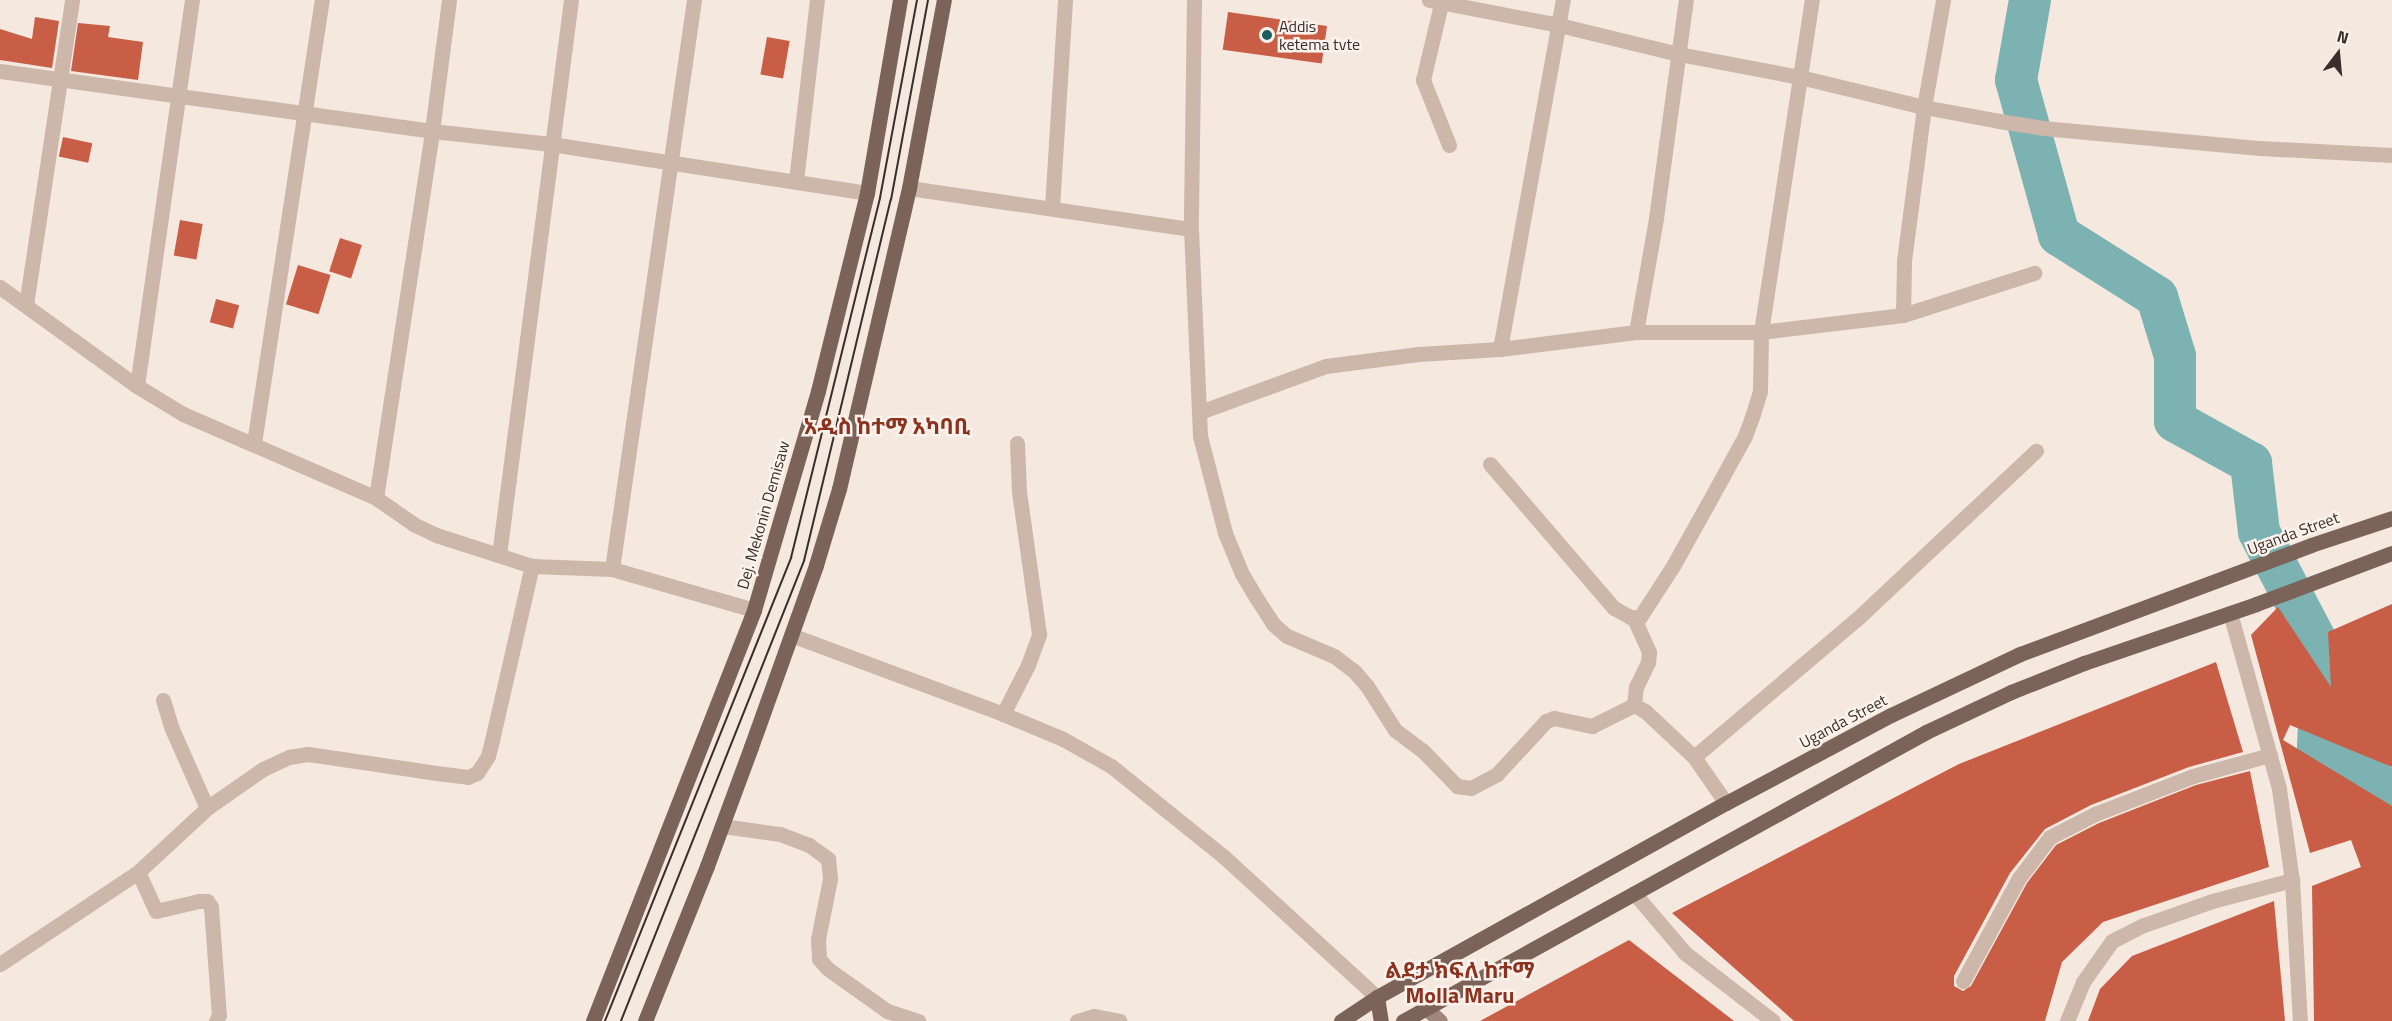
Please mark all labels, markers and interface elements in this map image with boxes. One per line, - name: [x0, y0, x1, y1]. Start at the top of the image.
- place label: Addis ketema tvte: [1279, 16, 1360, 54]
- north arrow: [2308, 24, 2368, 84]
- text: N: [2334, 24, 2352, 50]
- marker: Addis ketema tvte: [1260, 28, 1274, 42]
- district label: አዲስ ከተማ አካባቢ: [804, 414, 970, 440]
- street label: Dej. Mekonin Demisaw: [733, 439, 793, 591]
- street label: Uganda Street: [2245, 508, 2341, 558]
- street label: Uganda Street: [1796, 690, 1890, 752]
- district label: ልደታ ክፍለ ከተማ Molla Maru: [1385, 957, 1535, 1008]

